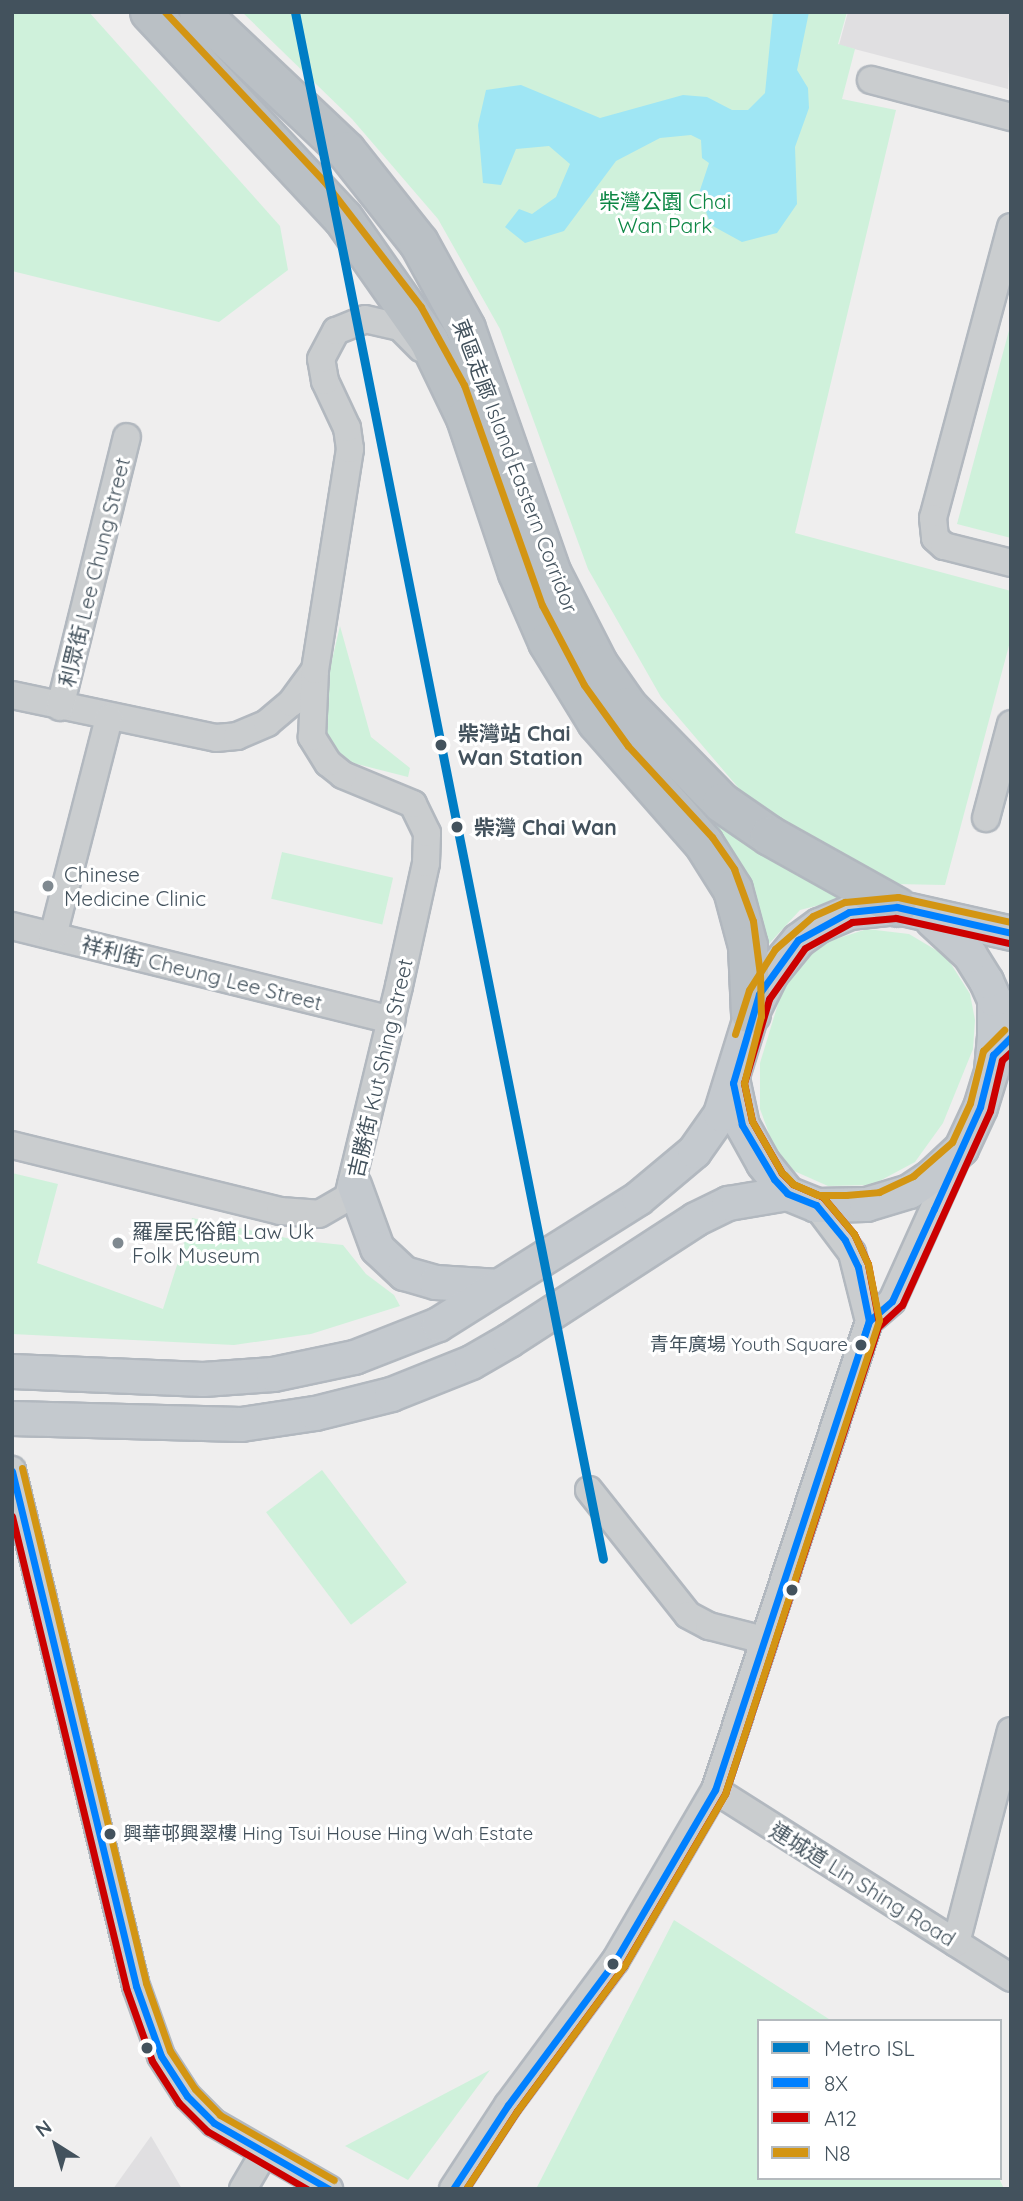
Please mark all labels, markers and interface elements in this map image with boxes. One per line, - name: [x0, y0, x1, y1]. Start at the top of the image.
- park label: 柴灣公園 Chai Wan Park: [599, 188, 731, 238]
- street label: 東區走廊 Island Eastern Corridor: [448, 315, 584, 617]
- street label: 利眾街 Lee Chung Street: [53, 455, 135, 689]
- place label: 柴灣站 Chai Wan Station: [458, 720, 583, 770]
- marker: 柴灣站 Chai Wan Station: [430, 734, 452, 756]
- place label: 柴灣 Chai Wan: [474, 814, 617, 840]
- marker: 柴灣 Chai Wan: [446, 816, 468, 838]
- place label: Chinese Medicine Clinic: [64, 861, 206, 911]
- marker: Chinese Medicine Clinic: [38, 876, 58, 896]
- street label: 祥利街 Cheung Lee Street: [79, 931, 325, 1015]
- street label: 吉勝街 Kut Shing Street: [343, 956, 417, 1180]
- place label: 羅屋民俗館 Law Uk Folk Museum: [132, 1218, 314, 1268]
- marker: 羅屋民俗館 Law Uk Folk Museum: [110, 1235, 126, 1251]
- place label: 青年廣場 Youth Square: [650, 1334, 848, 1356]
- marker: 青年廣場 Youth Square: [854, 1338, 868, 1352]
- unlabelled marker: [785, 1583, 799, 1597]
- street label: 連城道 Lin Shing Road: [766, 1817, 960, 1951]
- place label: 興華邨興翠樓 Hing Tsui House Hing Wah Estate: [123, 1823, 533, 1845]
- marker: 興華邨興翠樓 Hing Tsui House Hing Wah Estate: [103, 1827, 117, 1841]
- unlabelled marker: [606, 1957, 620, 1971]
- legend: [757, 2019, 1002, 2180]
- text: Metro ISL: [824, 2035, 915, 2061]
- unlabelled marker: [140, 2041, 154, 2055]
- text: 8X: [824, 2070, 848, 2096]
- text: A12: [824, 2105, 857, 2131]
- north arrow: [21, 2110, 91, 2180]
- text: N: [31, 2114, 56, 2142]
- text: N8: [824, 2140, 851, 2166]

